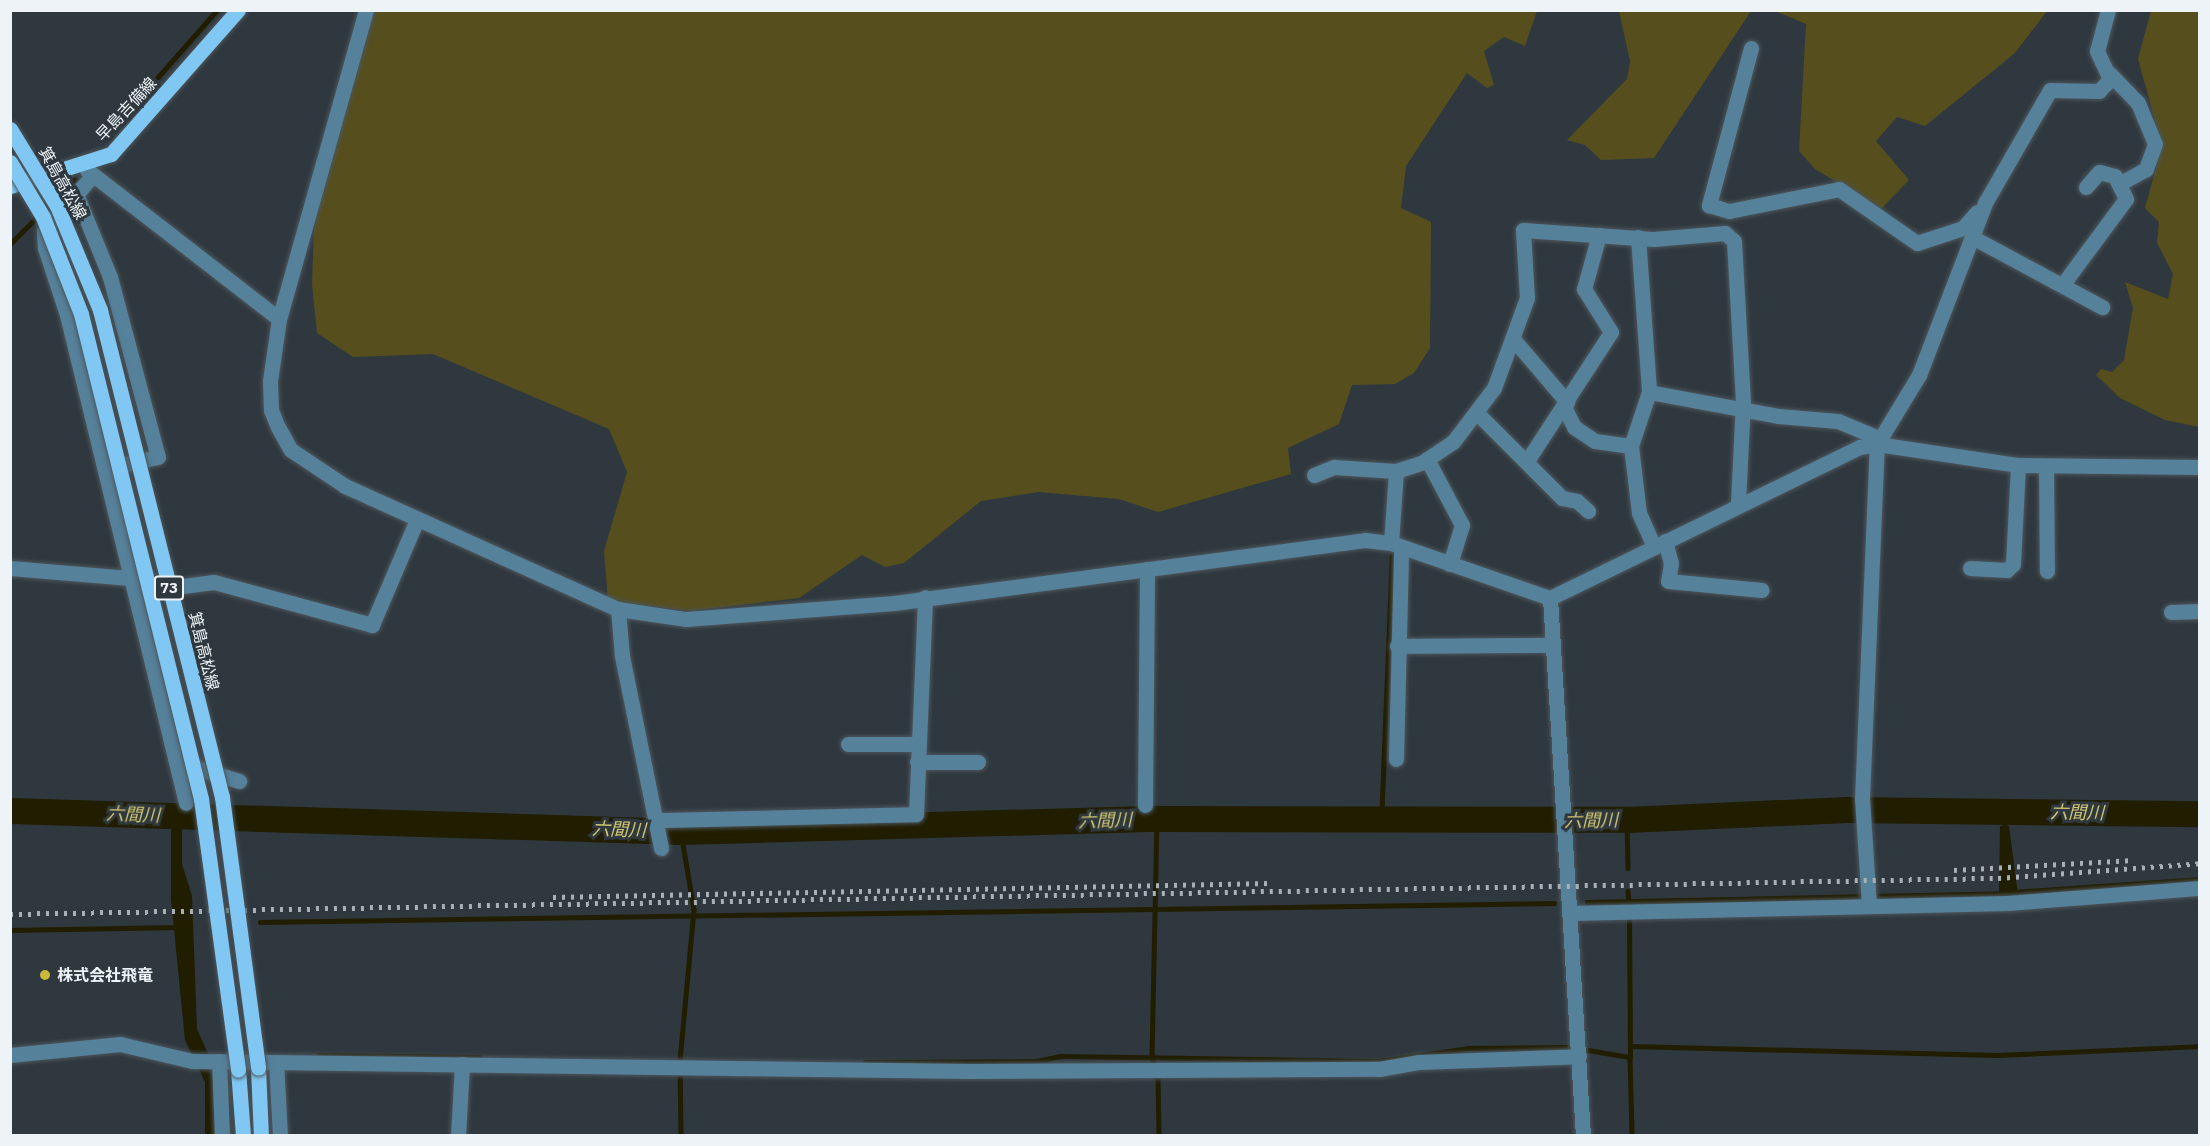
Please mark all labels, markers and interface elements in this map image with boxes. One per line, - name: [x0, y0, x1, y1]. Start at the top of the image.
- street label: 早島吉備線: [92, 73, 160, 145]
- street label: 箕島高松線: [35, 143, 91, 223]
- road number: 73: [154, 576, 184, 600]
- street label: 箕島高松線: [185, 610, 223, 692]
- water label: 六間川: [2050, 802, 2104, 824]
- water label: 六間川: [106, 803, 160, 827]
- water label: 六間川: [1078, 809, 1132, 833]
- water label: 六間川: [1564, 810, 1618, 832]
- water label: 六間川: [592, 818, 646, 842]
- place label: 株式会社飛竜: [57, 965, 153, 985]
- marker: 株式会社飛竜: [38, 968, 52, 982]

